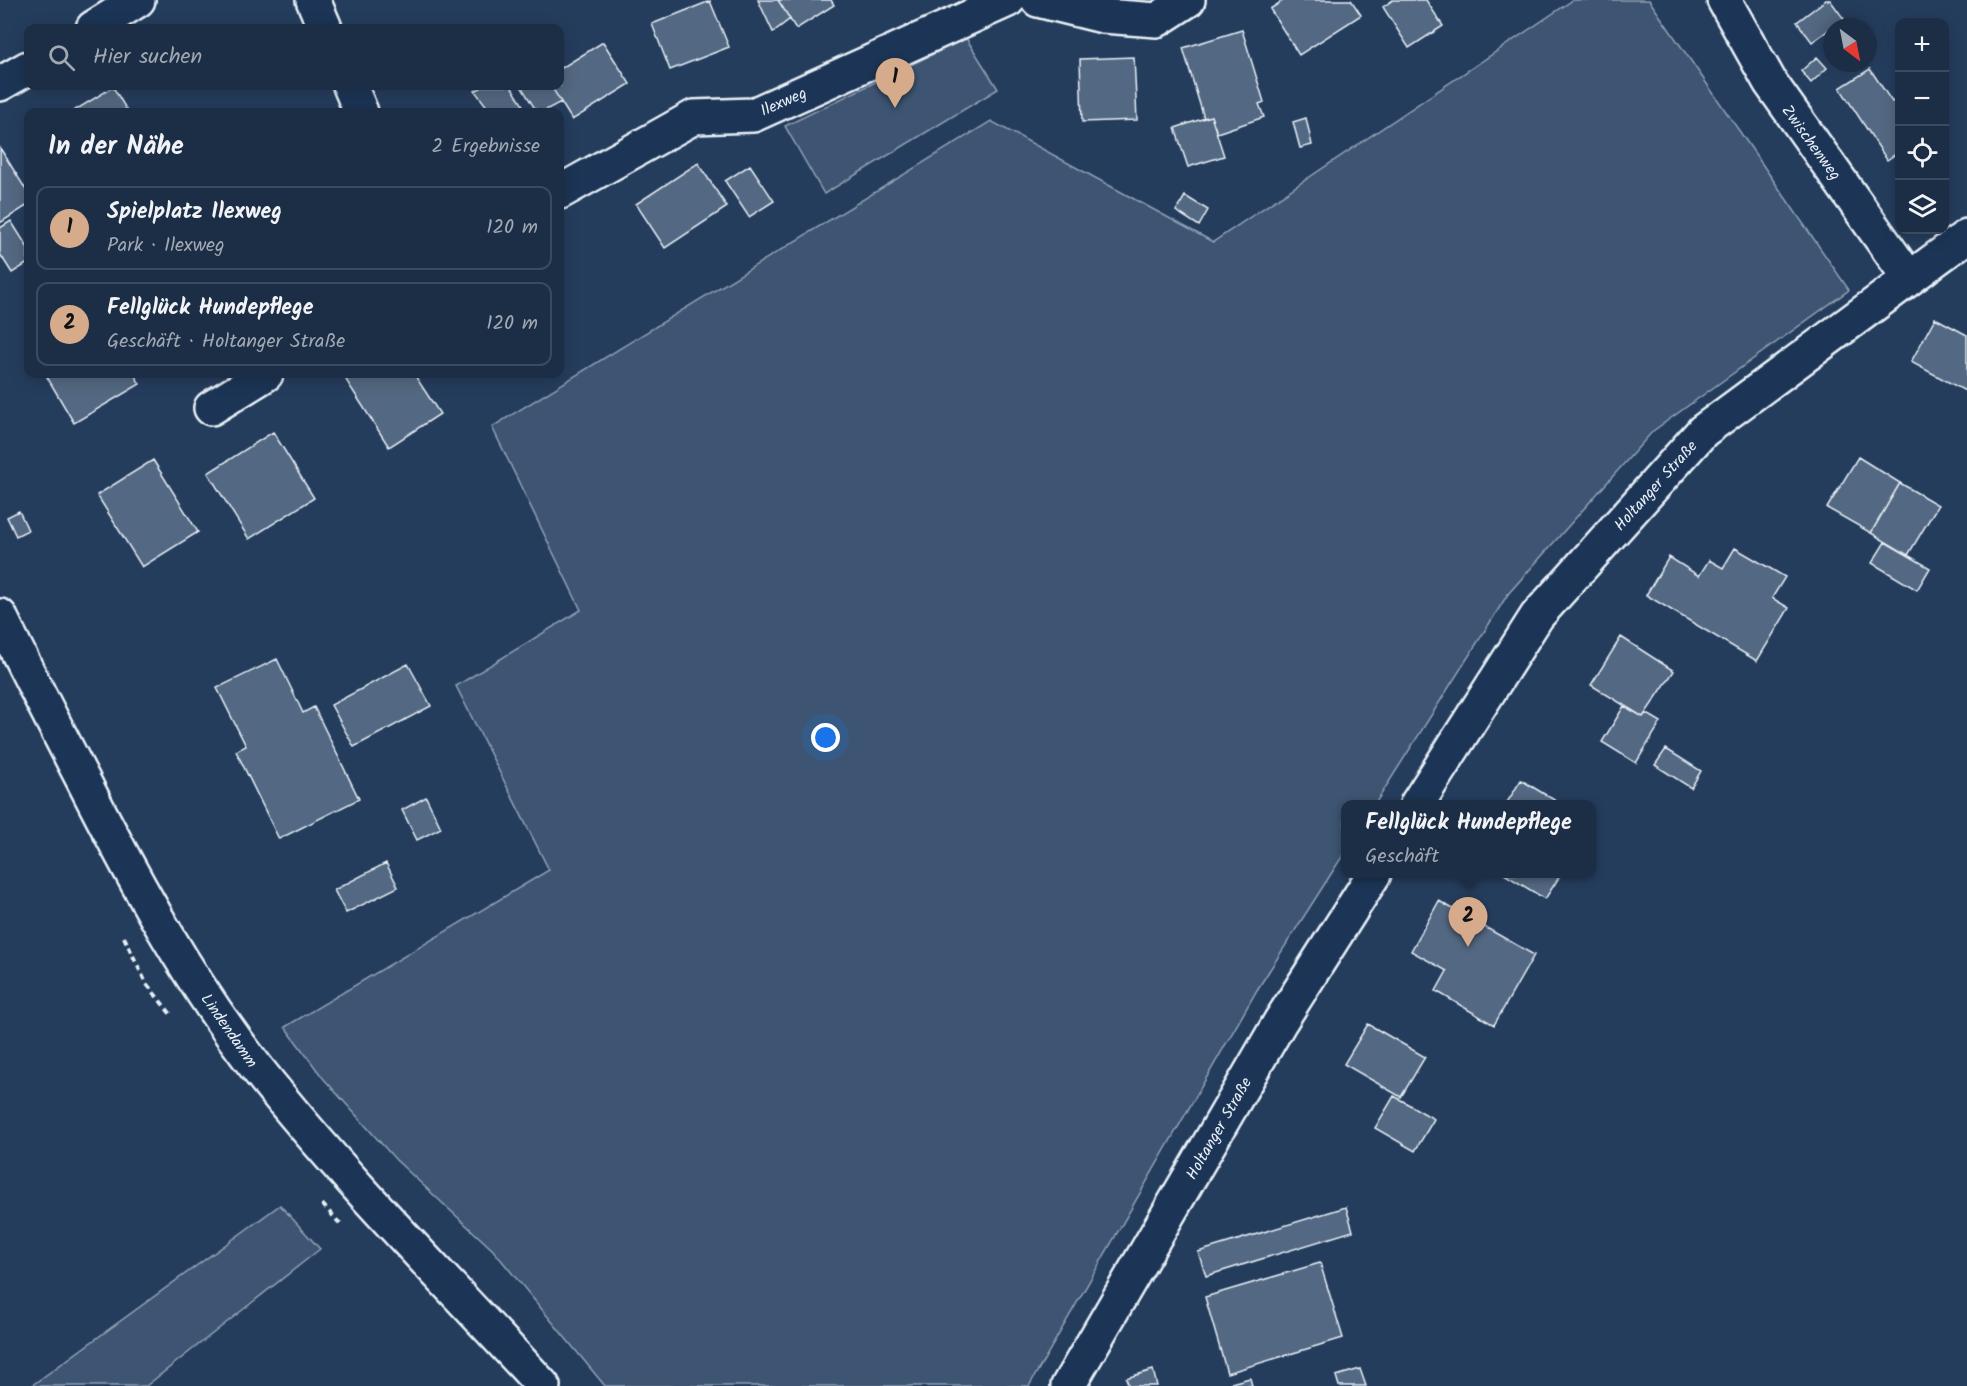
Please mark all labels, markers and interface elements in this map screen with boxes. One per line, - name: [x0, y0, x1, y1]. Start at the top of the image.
- north arrow: [1823, 18, 1877, 72]
- map controls: [1895, 18, 1949, 234]
- button: +: [1895, 18, 1949, 72]
- search box: [24, 24, 564, 90]
- text: Hier suchen: [93, 40, 202, 75]
- icon: search: [45, 41, 78, 74]
- pin: 1: [876, 58, 914, 108]
- button: −: [1895, 72, 1949, 126]
- street label: Ilexweg: [756, 81, 811, 124]
- street label: Zwischenweg: [1775, 100, 1847, 186]
- text: In der Nähe: [48, 126, 184, 168]
- button: locate: [1895, 126, 1949, 180]
- text: 2 Ergebnisse: [432, 131, 540, 163]
- button: layers: [1895, 180, 1949, 234]
- text: Spielplatz Ilexweg: [107, 195, 282, 230]
- text: 1: [66, 212, 73, 244]
- text: 120 m: [486, 212, 538, 244]
- text: Park · Ilexweg: [107, 230, 225, 262]
- text: Fellglück Hundepflege: [107, 291, 313, 326]
- text: 2: [64, 308, 75, 340]
- text: 120 m: [486, 308, 538, 340]
- text: Geschäft · Holtanger Straße: [107, 326, 345, 358]
- street label: Holtanger Straße: [1608, 435, 1704, 537]
- your location: [811, 723, 840, 752]
- popup: [1341, 800, 1596, 878]
- text: Fellglück Hundepflege: [1365, 806, 1572, 841]
- text: Geschäft: [1365, 841, 1439, 873]
- pin: 2: [1448, 898, 1488, 947]
- street label: Lindendamm: [194, 989, 264, 1073]
- street label: Holtanger Straße: [1180, 1073, 1259, 1185]

